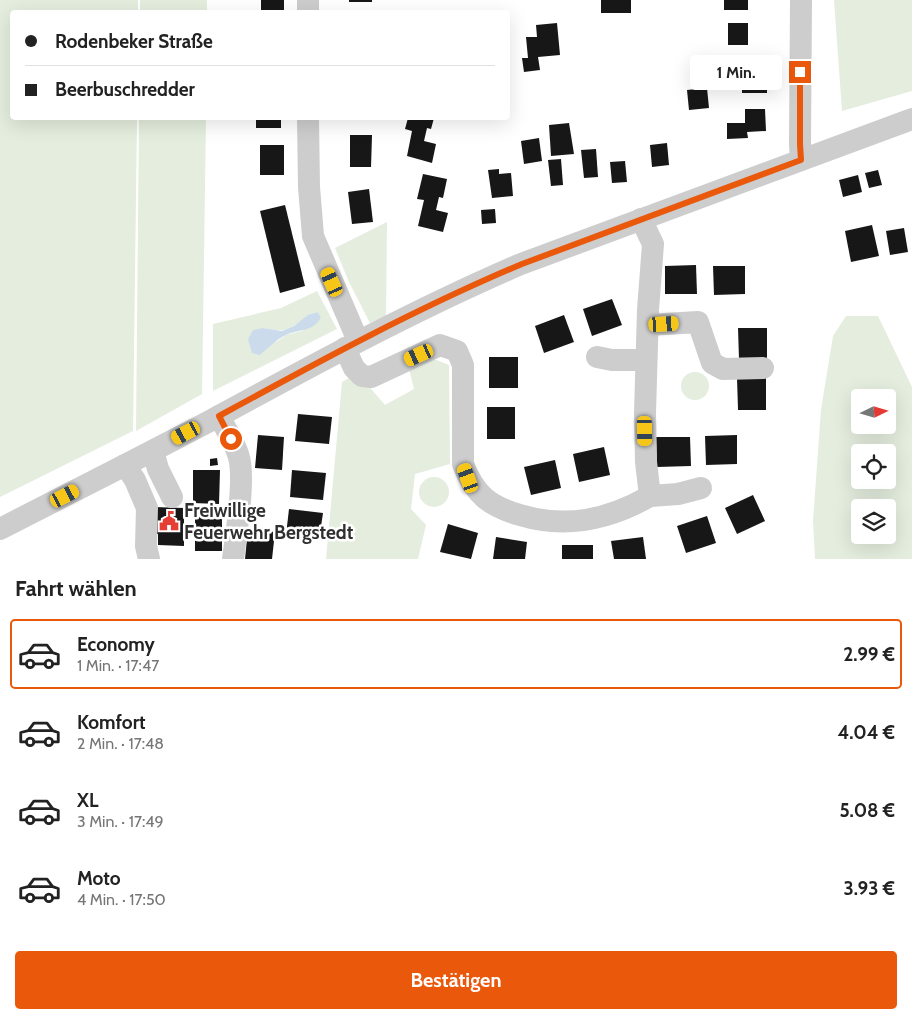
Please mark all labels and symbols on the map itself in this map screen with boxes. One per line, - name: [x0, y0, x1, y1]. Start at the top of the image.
- callout: 1 Min.: [690, 54, 782, 90]
- route end: [789, 61, 811, 83]
- car: [319, 265, 344, 299]
- car: [648, 316, 679, 332]
- car: [402, 342, 435, 368]
- north arrow: [851, 389, 896, 434]
- car: [637, 416, 652, 446]
- car: [169, 419, 202, 447]
- route start: [220, 428, 242, 450]
- car: [455, 461, 480, 495]
- car: [48, 483, 81, 509]
- place label: Freiwillige Feuerwehr Bergstedt: [184, 499, 354, 544]
- public building icon: Freiwillige Feuerwehr Bergstedt: [158, 510, 180, 532]

